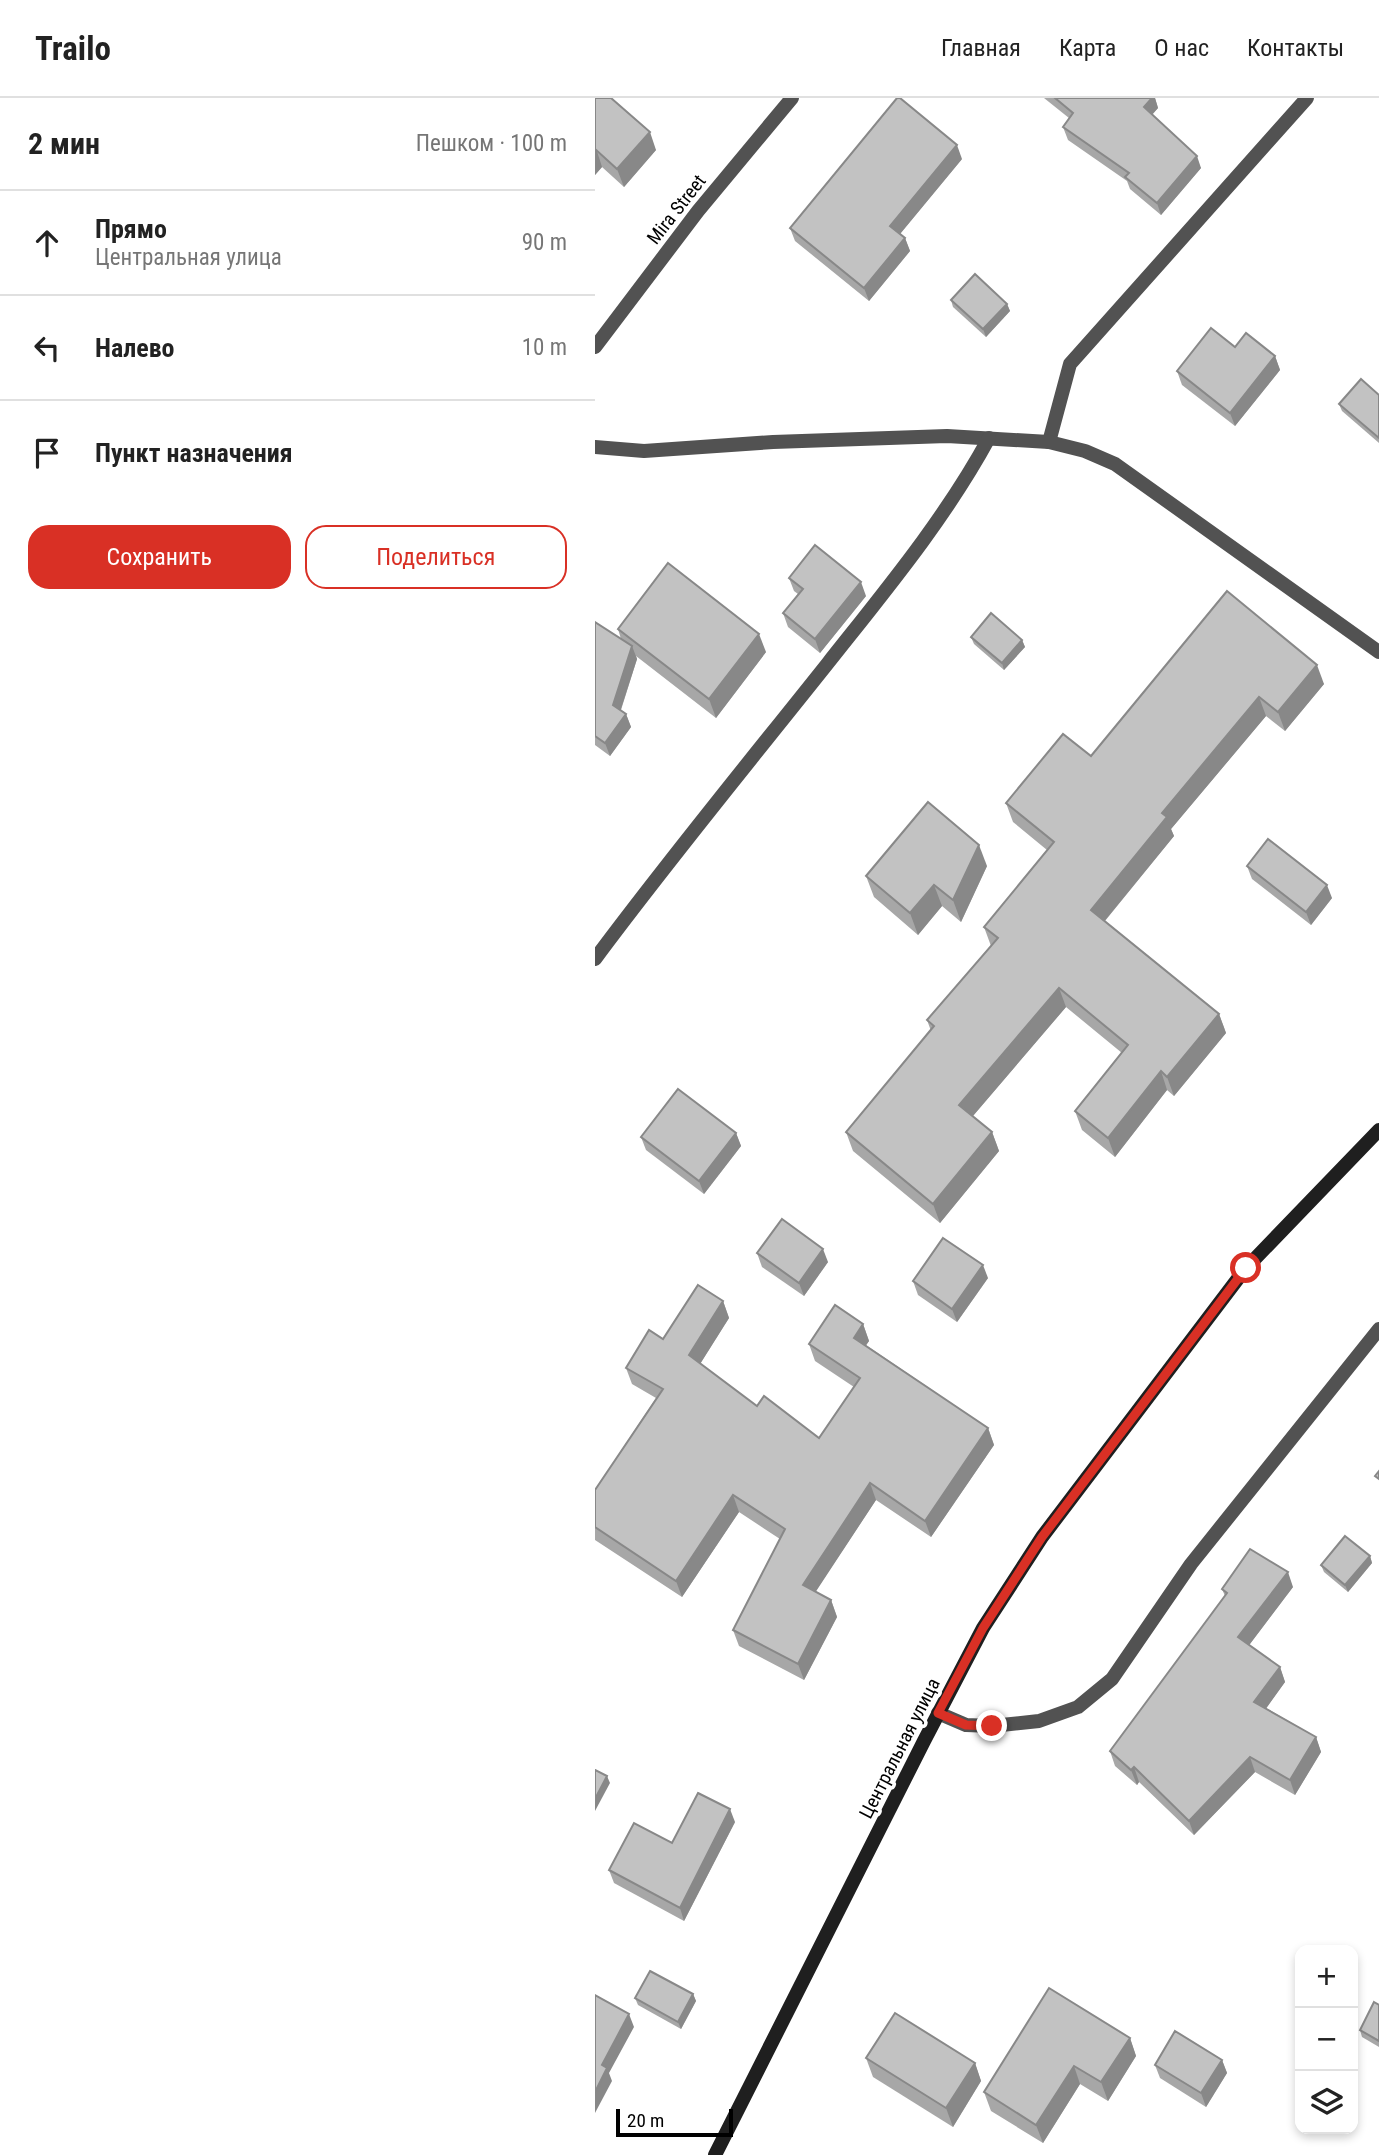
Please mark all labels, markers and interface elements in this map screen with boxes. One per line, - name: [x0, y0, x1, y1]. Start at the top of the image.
- text: Trailo: [35, 29, 111, 68]
- text: Главная: [941, 34, 1021, 62]
- text: Карта: [1059, 34, 1116, 62]
- text: О нас: [1154, 34, 1209, 62]
- text: Контакты: [1247, 34, 1344, 62]
- text: 2 мин: [28, 126, 100, 161]
- text: Пешком · 100 m: [416, 130, 567, 157]
- street label: Mira Street: [642, 170, 711, 249]
- text: Прямо: [95, 214, 167, 244]
- icon: ahead: [28, 224, 66, 262]
- text: 90 m: [522, 229, 567, 256]
- text: Центральная улица: [95, 244, 282, 271]
- icon: left: [28, 329, 66, 367]
- text: Налево: [95, 333, 175, 363]
- text: 10 m: [522, 334, 567, 361]
- icon: arrive: [28, 434, 66, 472]
- text: Пункт назначения: [95, 438, 293, 468]
- button: Сохранить: [28, 525, 291, 589]
- button: Поделиться: [305, 525, 567, 589]
- route start: [1230, 1252, 1261, 1283]
- street label: Центральная улица: [854, 1674, 945, 1822]
- route end: [976, 1710, 1007, 1741]
- map controls: [1295, 1945, 1358, 2134]
- button: +: [1295, 1945, 1358, 2008]
- button: −: [1295, 2008, 1358, 2071]
- button: layers: [1295, 2071, 1358, 2134]
- scale bar: [616, 2106, 733, 2138]
- text: 20 m: [627, 2109, 664, 2132]

